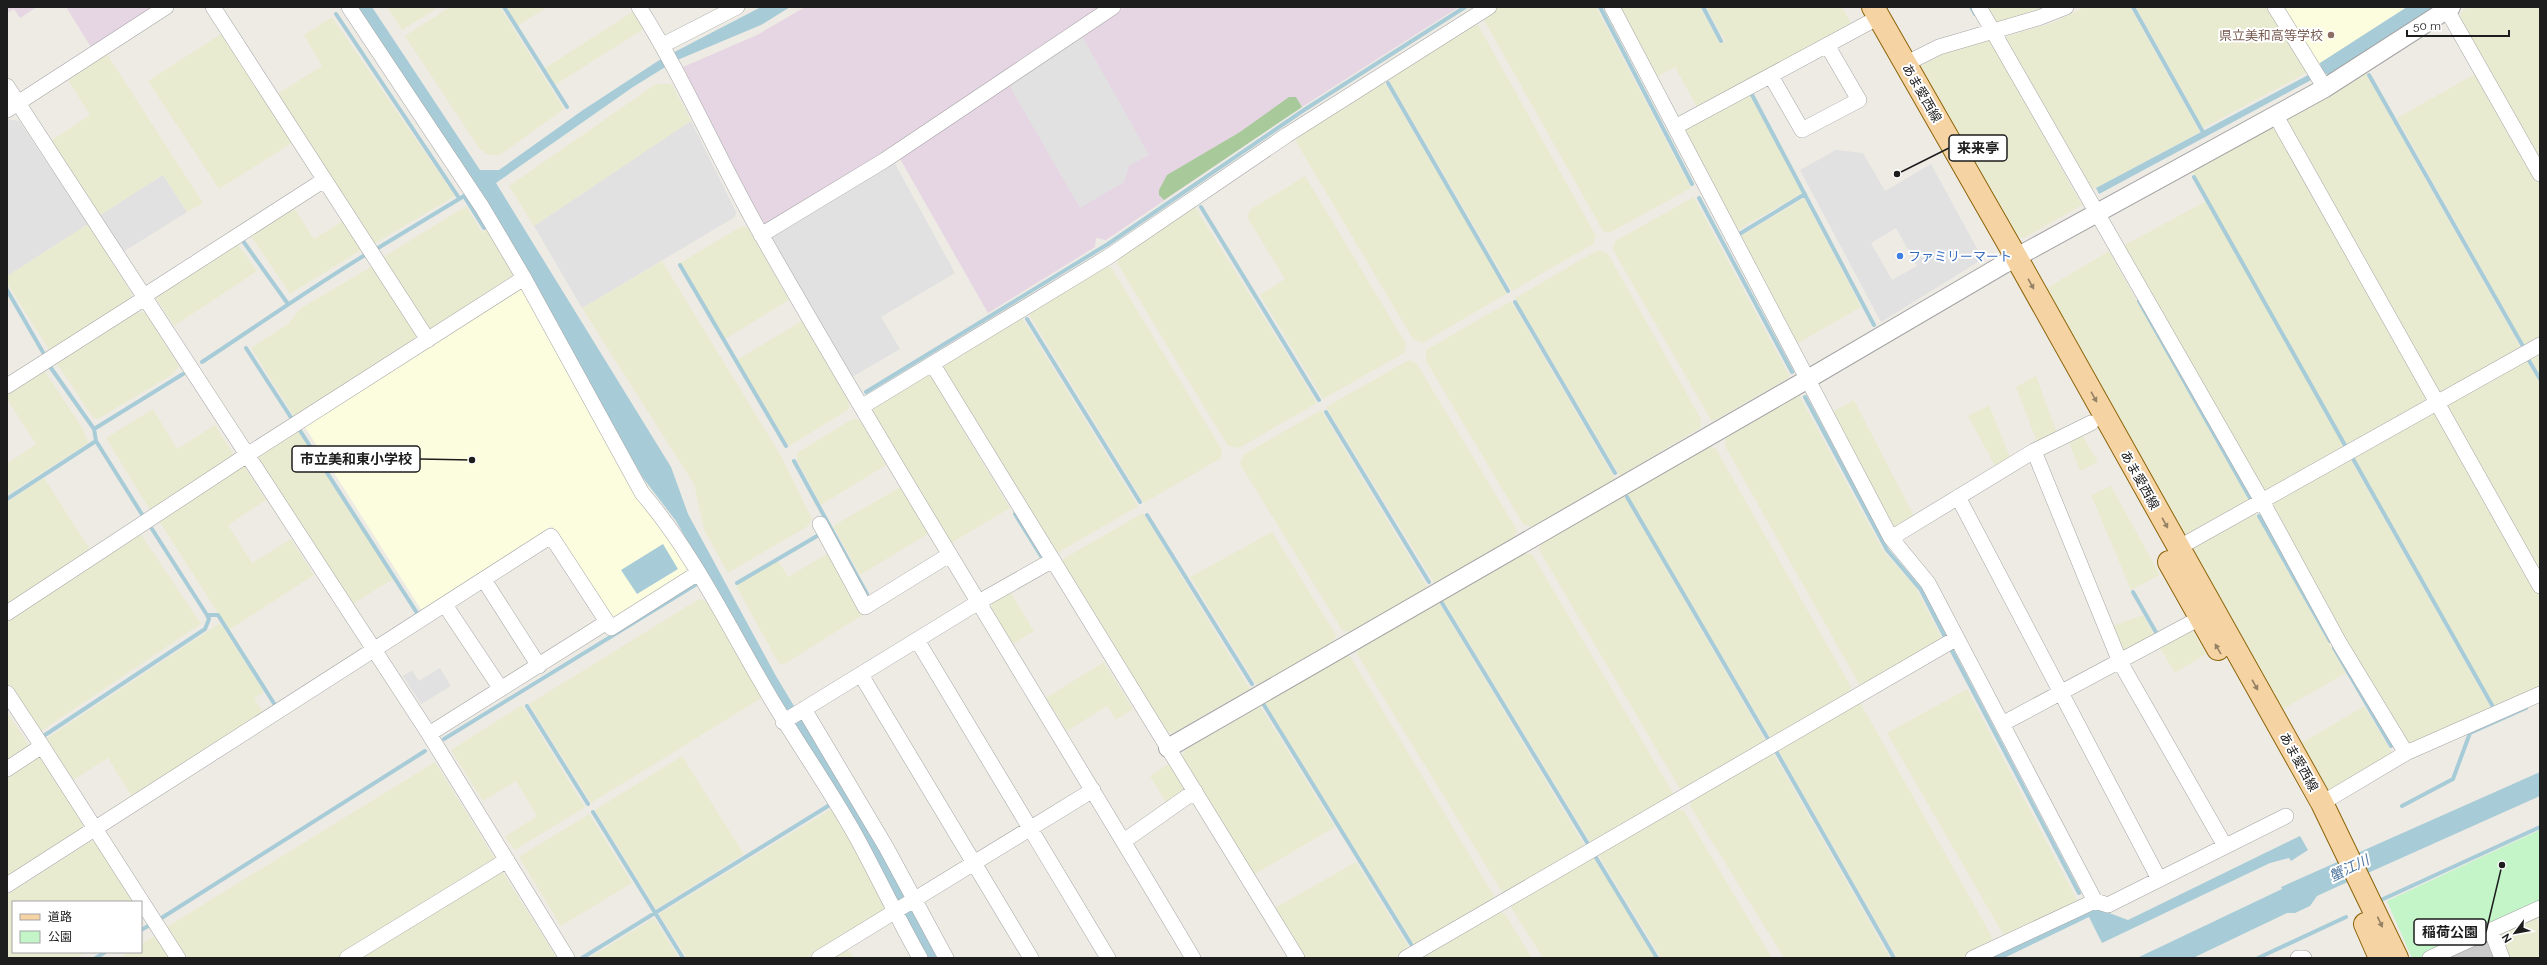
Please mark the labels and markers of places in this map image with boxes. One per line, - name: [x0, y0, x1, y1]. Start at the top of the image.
- place label: 県立美和高等学校: [2219, 28, 2323, 43]
- marker: 県立美和高等学校: [2326, 30, 2336, 40]
- callout: 来来亭: [1949, 135, 2007, 161]
- place label: ファミリーマート: [1908, 249, 2012, 264]
- marker: ファミリーマート: [1895, 251, 1905, 261]
- callout: 市立美和東小学校: [292, 446, 420, 472]
- callout: 稲荷公園: [2414, 919, 2486, 945]

